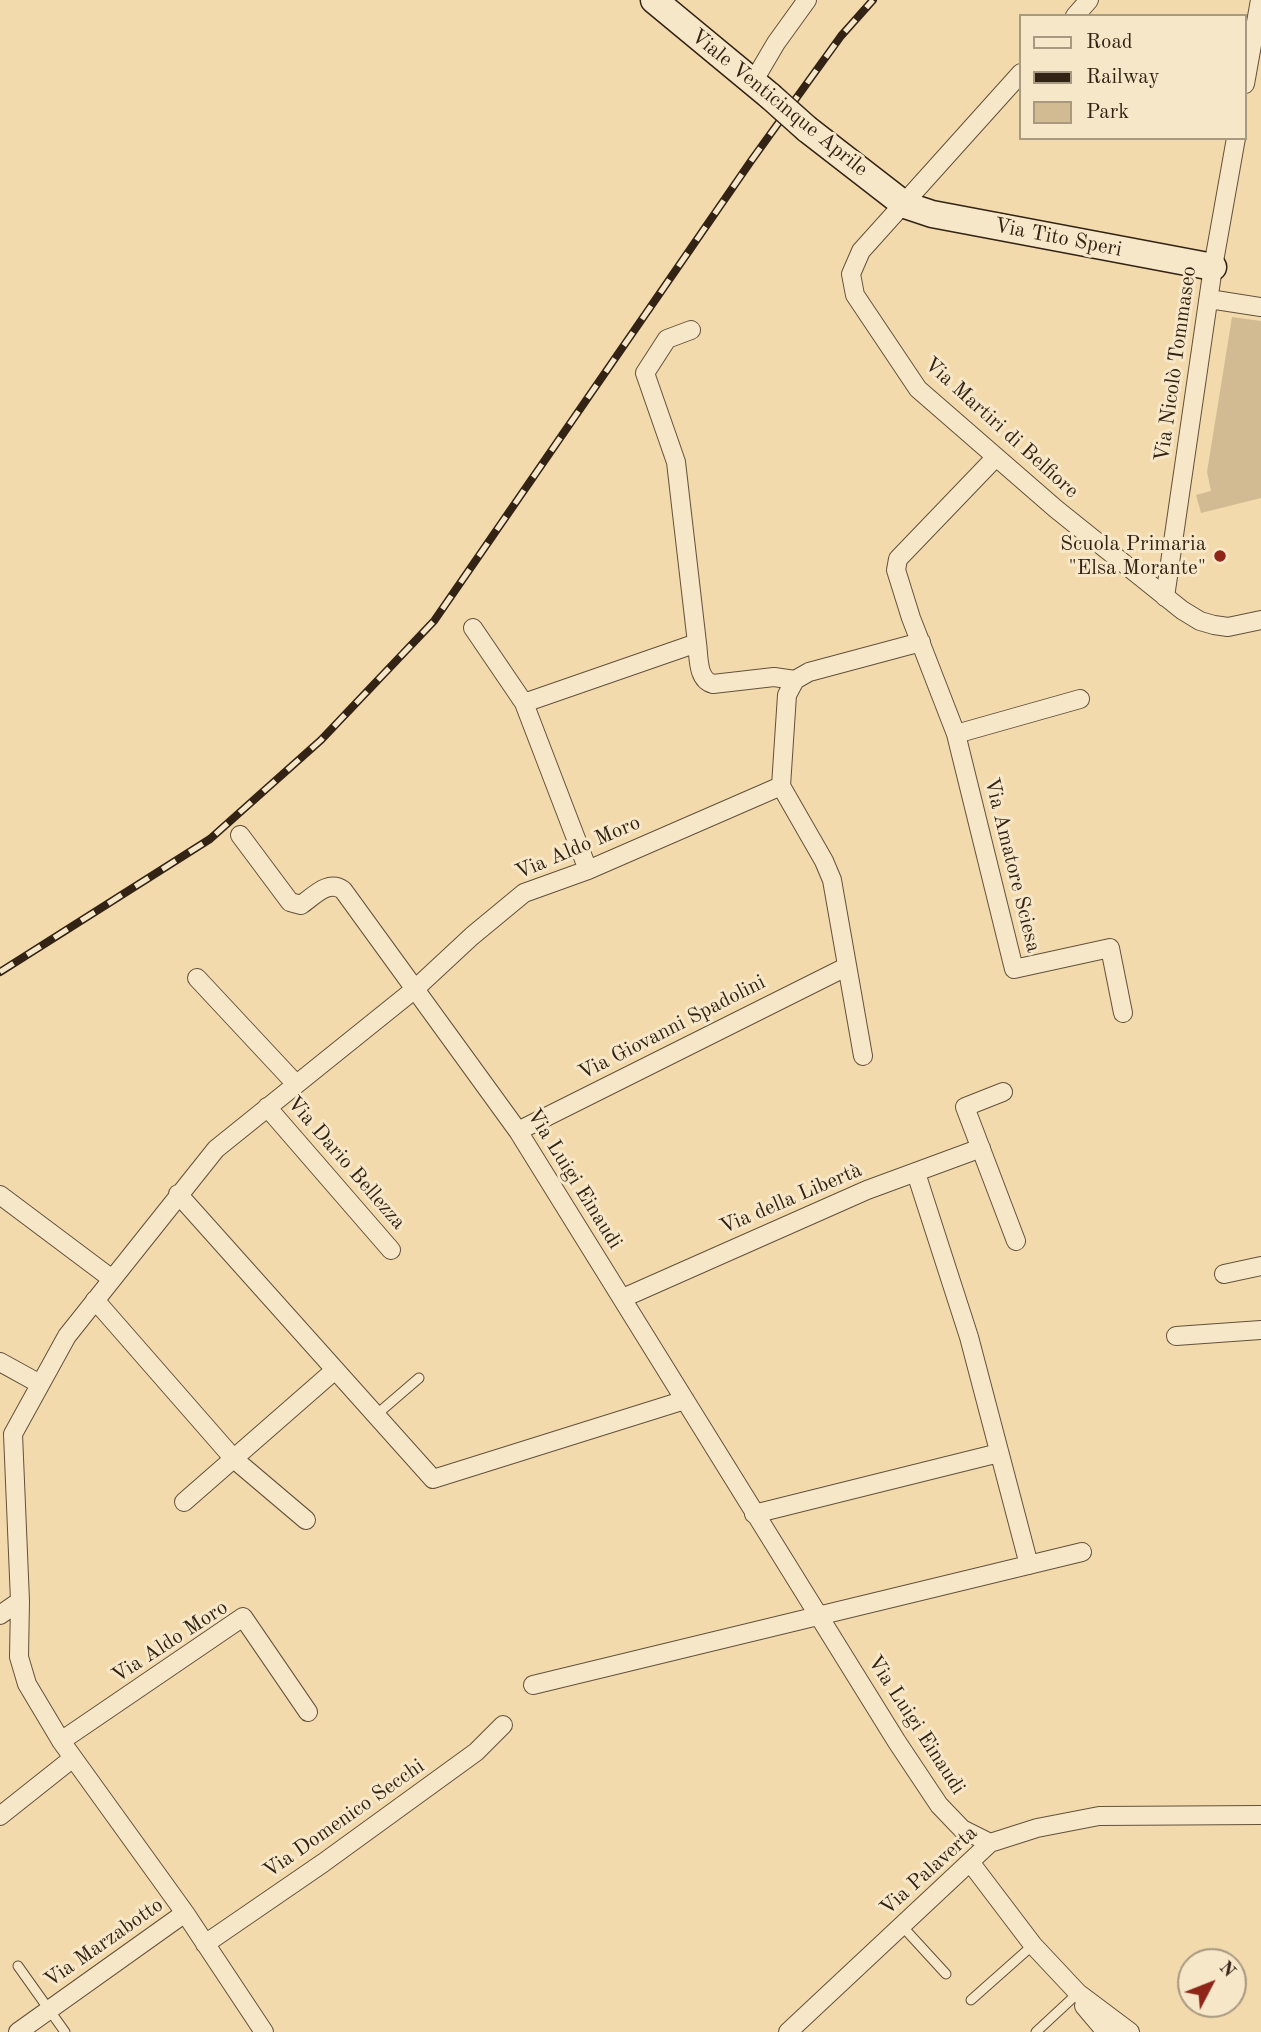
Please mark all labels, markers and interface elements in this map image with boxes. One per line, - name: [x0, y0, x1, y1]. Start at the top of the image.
- legend: [1020, 14, 1247, 140]
- street label: Viale Venticinque Aprile: [685, 24, 873, 182]
- text: Road: [1086, 32, 1133, 53]
- text: Railway: [1086, 67, 1160, 88]
- text: Park: [1086, 102, 1129, 123]
- street label: Via Tito Speri: [992, 213, 1124, 263]
- street label: Via Nicolò Tommaseo: [1150, 264, 1202, 464]
- street label: Via Martiri di Belfiore: [919, 352, 1083, 504]
- place label: Scuola Primaria "Elsa Morante": [1060, 531, 1206, 581]
- marker: Scuola Primaria "Elsa Morante": [1212, 548, 1228, 564]
- street label: Via Amatore Sciesa: [978, 775, 1046, 955]
- street label: Via Aldo Moro: [512, 810, 644, 886]
- street label: Via Giovanni Spadolini: [574, 970, 770, 1086]
- street label: Via Dario Bellezza: [281, 1091, 411, 1235]
- street label: Via Luigi Einaudi: [521, 1104, 627, 1254]
- street label: Via della Libertà: [716, 1158, 866, 1240]
- street label: Via Aldo Moro: [107, 1595, 233, 1689]
- street label: Via Luigi Einaudi: [862, 1651, 970, 1799]
- street label: Via Domenico Secchi: [259, 1754, 429, 1884]
- street label: Via Palaverta: [875, 1821, 983, 1921]
- street label: Via Marzabotto: [40, 1893, 168, 1993]
- north arrow: [1177, 1948, 1247, 2018]
- text: N: [1215, 1958, 1238, 1982]

